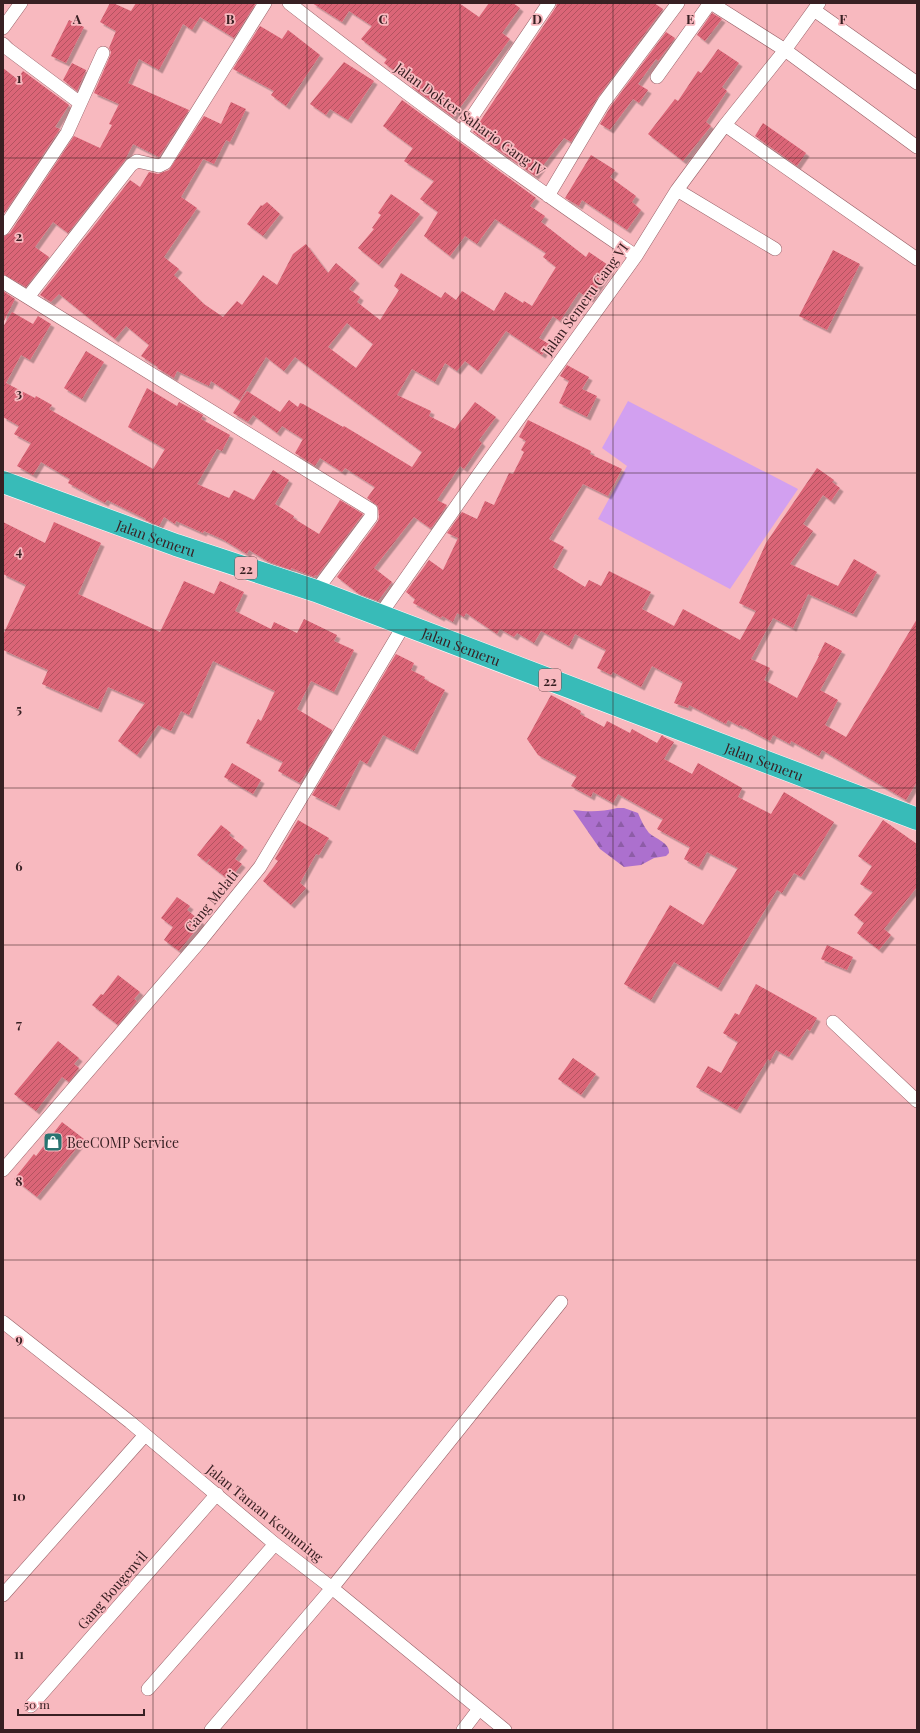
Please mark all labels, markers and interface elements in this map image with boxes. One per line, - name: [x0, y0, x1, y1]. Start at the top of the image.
- text: A: [72, 10, 82, 27]
- text: B: [226, 10, 235, 27]
- text: C: [378, 10, 388, 27]
- text: D: [532, 10, 542, 27]
- text: E: [686, 10, 694, 27]
- text: F: [839, 10, 847, 27]
- street label: Jalan Dokter Saharjo Gang IV: [390, 57, 549, 180]
- text: 1: [17, 69, 22, 86]
- text: 2: [16, 227, 23, 244]
- street label: Jalan Semeru Gang VI: [537, 239, 633, 360]
- text: 3: [16, 384, 22, 401]
- street label: Jalan Semeru: [113, 514, 198, 560]
- text: 4: [16, 542, 23, 559]
- road number: 22: [235, 557, 257, 579]
- street label: Jalan Semeru: [418, 622, 503, 670]
- road number: 22: [539, 669, 561, 691]
- text: 5: [16, 700, 22, 717]
- street label: Jalan Semeru: [721, 737, 806, 785]
- text: 6: [15, 857, 23, 874]
- street label: Gang Melati: [180, 866, 242, 936]
- text: 7: [16, 1015, 22, 1032]
- shop icon: BeeCOMP Service: [42, 1131, 64, 1153]
- place label: BeeCOMP Service: [67, 1133, 179, 1152]
- text: 8: [15, 1172, 23, 1189]
- text: 9: [15, 1330, 23, 1347]
- street label: Jalan Taman Kemuning: [202, 1459, 328, 1566]
- text: 10: [12, 1487, 26, 1504]
- street label: Gang Bougenvil: [73, 1547, 151, 1633]
- text: 11: [14, 1645, 24, 1662]
- scale bar: [18, 1691, 144, 1717]
- text: 50 m: [24, 1696, 50, 1712]

